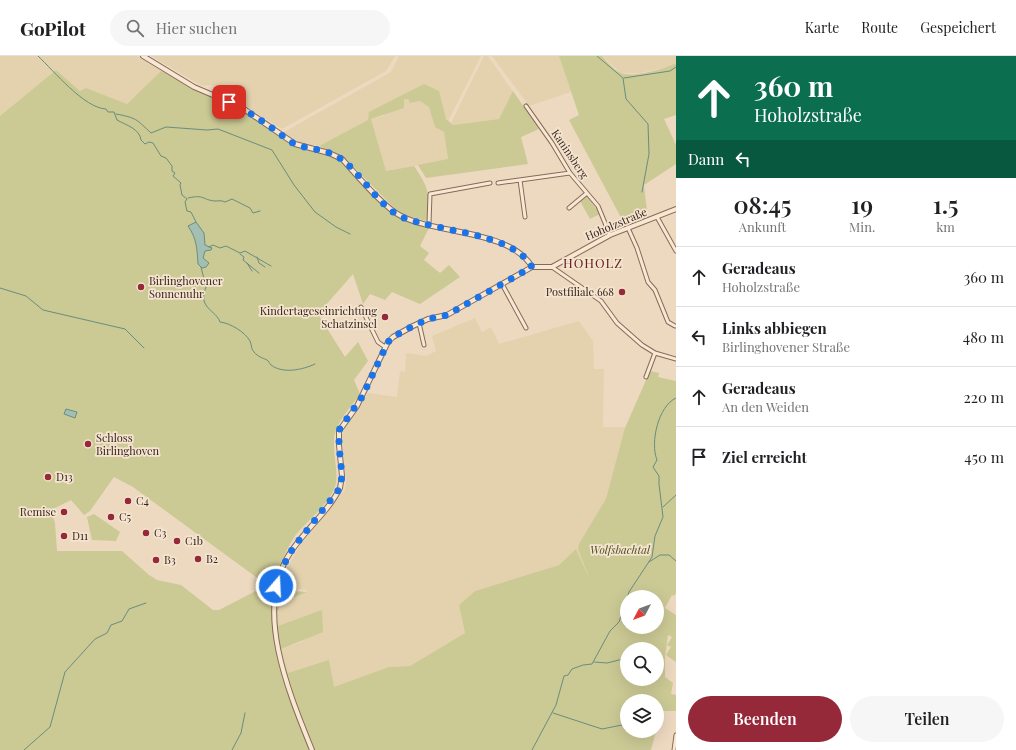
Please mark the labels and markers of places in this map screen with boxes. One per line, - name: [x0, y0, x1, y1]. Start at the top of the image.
- pin: [212, 85, 246, 119]
- place label: Birlinghovener Sonnenuhr: [149, 273, 223, 301]
- marker: Birlinghovener Sonnenuhr: [136, 282, 146, 292]
- place label: Postfiliale 668: [546, 284, 614, 299]
- marker: Postfiliale 668: [617, 287, 627, 297]
- place label: Kindertageseinrichtung Schatzinsel: [260, 303, 377, 331]
- marker: Kindertageseinrichtung Schatzinsel: [380, 312, 390, 322]
- place label: Schloss Birlinghoven: [96, 430, 160, 458]
- marker: Schloss Birlinghoven: [83, 439, 93, 449]
- place label: D13: [56, 469, 73, 484]
- marker: D13: [43, 472, 53, 482]
- place label: C4: [136, 493, 150, 508]
- marker: C4: [123, 496, 133, 506]
- place label: Remise: [20, 504, 56, 519]
- marker: Remise: [59, 507, 69, 517]
- place label: C5: [119, 509, 132, 524]
- marker: C5: [106, 512, 116, 522]
- place label: C3: [154, 525, 167, 540]
- place label: D11: [72, 528, 88, 543]
- marker: C3: [141, 528, 151, 538]
- marker: D11: [59, 531, 69, 541]
- place label: C1b: [185, 533, 203, 548]
- marker: C1b: [172, 536, 182, 546]
- place label: B2: [206, 551, 218, 566]
- place label: B3: [164, 552, 176, 567]
- marker: B2: [193, 554, 203, 564]
- marker: B3: [151, 555, 161, 565]

